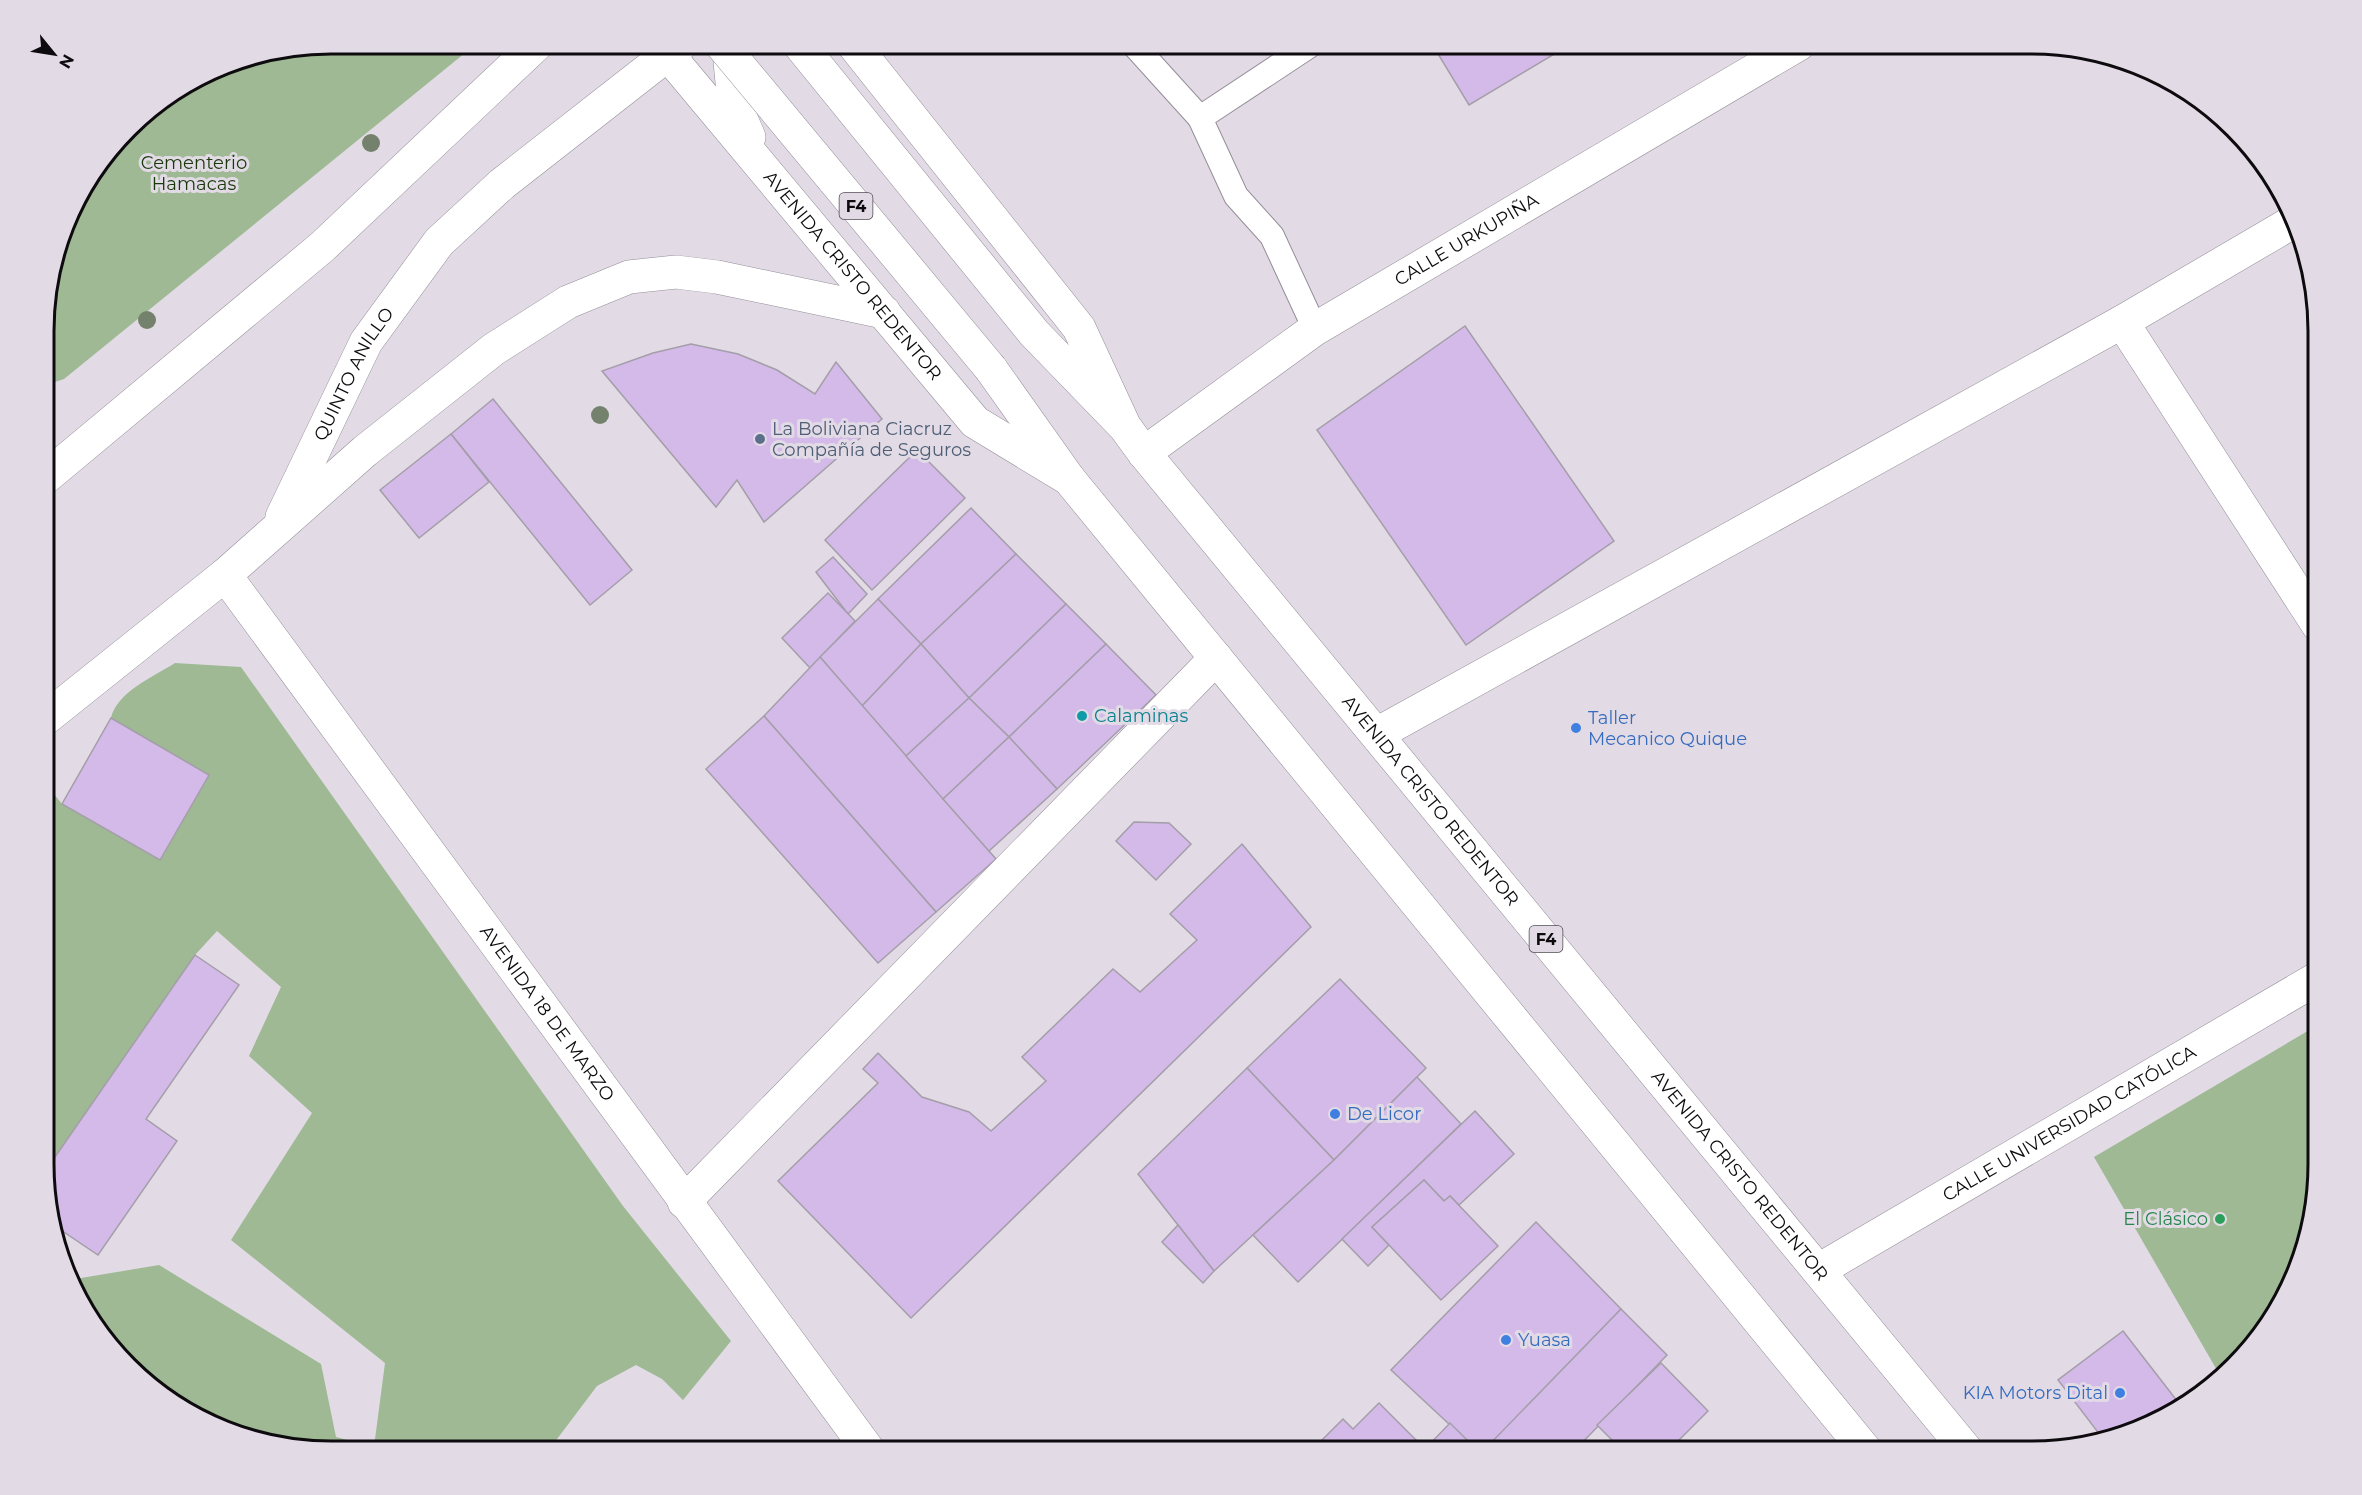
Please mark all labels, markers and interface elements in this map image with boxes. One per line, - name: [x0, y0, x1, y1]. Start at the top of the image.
- north arrow: [24, 24, 84, 84]
- text: N: [55, 51, 78, 72]
- park label: Cementerio Hamacas: [141, 152, 247, 195]
- street label: AVENIDA CRISTO REDENTOR: [759, 167, 946, 385]
- street label: CALLE URKUPIÑA: [1391, 189, 1542, 291]
- road number: F4: [840, 193, 872, 219]
- street label: QUINTO ANILLO: [309, 303, 399, 444]
- place label: La Boliviana Ciacruz Compañía de Seguros: [772, 418, 971, 461]
- marker: La Boliviana Ciacruz Compañía de Seguros: [753, 432, 767, 446]
- street label: AVENIDA CRISTO REDENTOR: [1337, 691, 1524, 910]
- place label: Calaminas: [1094, 705, 1188, 727]
- place label: Taller Mecanico Quique: [1588, 707, 1747, 750]
- marker: Calaminas: [1075, 709, 1089, 723]
- marker: Taller Mecanico Quique: [1569, 721, 1583, 735]
- street label: AVENIDA 18 DE MARZO: [475, 921, 619, 1106]
- road number: F4: [1530, 926, 1562, 952]
- street label: CALLE UNIVERSIDAD CATÓLICA: [1939, 1041, 2200, 1206]
- street label: AVENIDA CRISTO REDENTOR: [1647, 1066, 1833, 1285]
- place label: De Licor: [1347, 1103, 1421, 1125]
- marker: De Licor: [1328, 1107, 1342, 1121]
- place label: El Clásico: [2123, 1208, 2208, 1230]
- marker: El Clásico: [2213, 1212, 2227, 1226]
- place label: Yuasa: [1518, 1329, 1571, 1351]
- marker: Yuasa: [1499, 1333, 1513, 1347]
- place label: KIA Motors Dital: [1963, 1382, 2108, 1404]
- marker: KIA Motors Dital: [2113, 1386, 2127, 1400]

